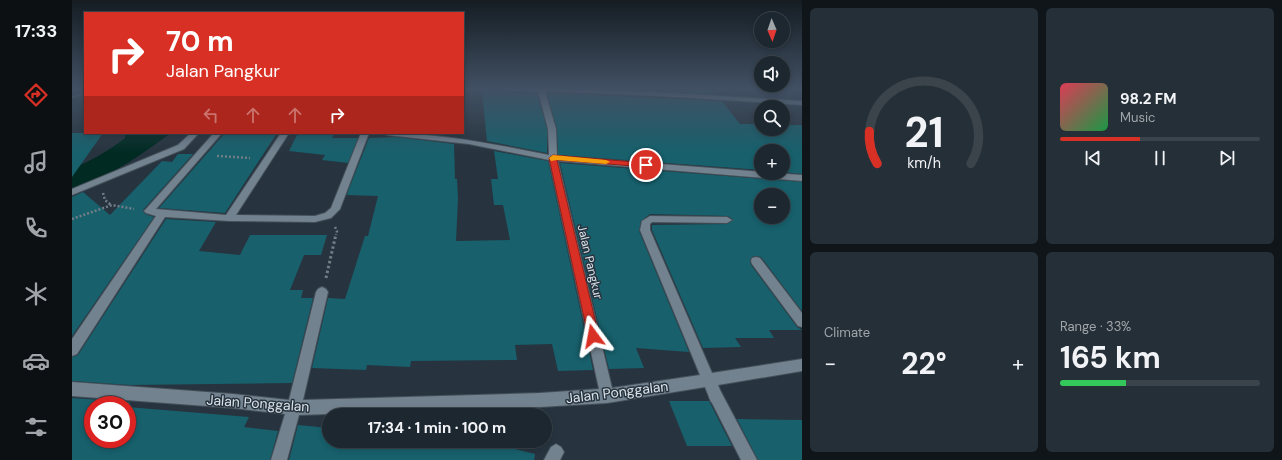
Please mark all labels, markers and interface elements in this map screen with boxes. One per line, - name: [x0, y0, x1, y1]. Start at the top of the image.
- north arrow: [754, 12, 790, 48]
- map controls: [754, 12, 790, 224]
- text: 17:33: [15, 19, 57, 43]
- text: 70 m: [166, 23, 234, 60]
- icon: right: [100, 28, 152, 80]
- button: sound: [754, 56, 790, 92]
- text: Jalan Pangkur: [166, 59, 280, 83]
- icon: directions: [22, 81, 50, 109]
- text: 98.2 FM: [1120, 89, 1177, 109]
- button: search: [754, 100, 790, 136]
- icon: left: [200, 104, 222, 126]
- icon: ahead: [242, 104, 264, 126]
- icon: ahead: [284, 104, 306, 126]
- icon: right: [326, 104, 348, 126]
- text: 21: [904, 106, 944, 160]
- text: Music: [1120, 109, 1155, 126]
- button: +: [754, 144, 790, 180]
- icon: previous: [1082, 147, 1104, 169]
- icon: pause: [1149, 147, 1171, 169]
- icon: next: [1216, 147, 1238, 169]
- icon: music: [22, 148, 50, 176]
- pin: [629, 148, 663, 182]
- icon: arrive: [635, 154, 657, 176]
- text: km/h: [907, 154, 941, 172]
- button: −: [754, 188, 790, 224]
- icon: phone: [22, 214, 50, 242]
- street label: Jalan Pangkur: [574, 223, 606, 301]
- icon: climate: [22, 280, 50, 308]
- position arrow: [572, 315, 614, 357]
- text: Range · 33%: [1060, 318, 1131, 335]
- text: Climate: [824, 324, 870, 341]
- text: 165 km: [1060, 338, 1161, 377]
- text: 22°: [901, 344, 947, 383]
- icon: car: [22, 347, 50, 375]
- text: −: [824, 349, 836, 378]
- text: +: [1012, 349, 1024, 378]
- street label: Jalan Ponggalan: [565, 377, 669, 407]
- street label: Jalan Ponggalan: [206, 390, 310, 416]
- speed limit sign: 30: [84, 396, 136, 448]
- icon: filters: [22, 413, 50, 441]
- text: 17:34 · 1 min · 100 m: [368, 418, 506, 438]

